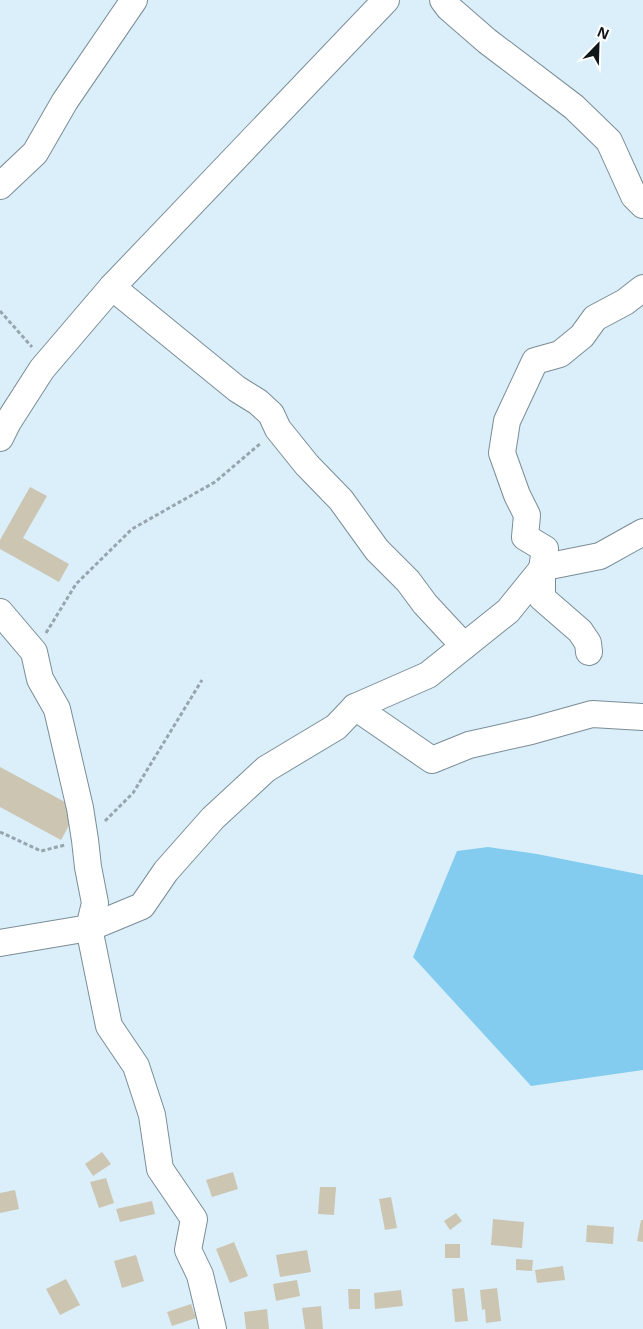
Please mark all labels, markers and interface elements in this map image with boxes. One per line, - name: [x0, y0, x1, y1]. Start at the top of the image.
- north arrow: [573, 20, 623, 70]
- text: N: [594, 22, 612, 44]

